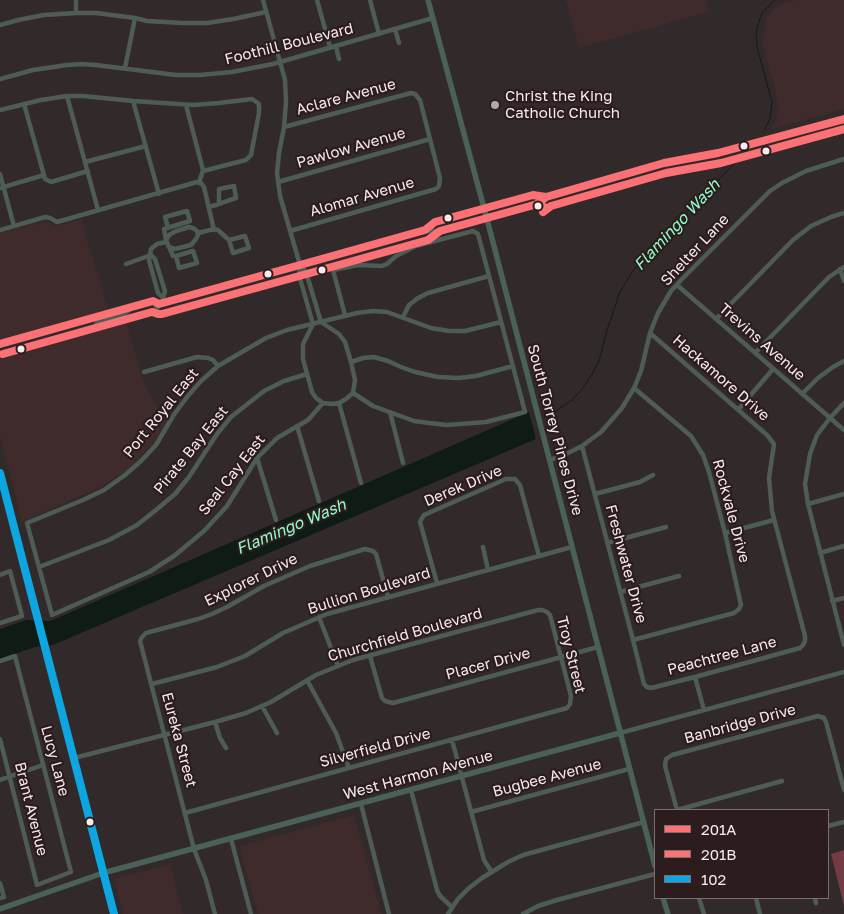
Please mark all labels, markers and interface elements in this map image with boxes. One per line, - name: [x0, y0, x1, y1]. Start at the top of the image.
- street label: Foothill Boulevard: [223, 19, 355, 69]
- street label: Aclare Avenue: [294, 75, 398, 119]
- place label: Christ the King Catholic Church: [505, 87, 620, 122]
- marker: Christ the King Catholic Church: [489, 99, 501, 111]
- street label: Pawlow Avenue: [294, 124, 408, 172]
- unlabelled marker: [739, 141, 749, 151]
- unlabelled marker: [761, 146, 771, 156]
- street label: Alomar Avenue: [308, 174, 416, 220]
- water label: Flamingo Wash: [630, 175, 724, 275]
- unlabelled marker: [533, 201, 543, 211]
- street label: Shelter Lane: [657, 210, 733, 290]
- unlabelled marker: [443, 213, 453, 223]
- unlabelled marker: [317, 265, 327, 275]
- unlabelled marker: [263, 269, 273, 279]
- street label: Trevins Avenue: [715, 300, 809, 384]
- street label: Hackamore Drive: [669, 331, 773, 425]
- street label: South Torrey Pines Drive: [523, 343, 587, 517]
- unlabelled marker: [16, 344, 26, 354]
- street label: Port Royal East: [119, 365, 203, 461]
- street label: Pirate Bay East: [150, 402, 232, 498]
- street label: Seal Cay East: [195, 431, 269, 519]
- street label: Rockvale Drive: [709, 457, 753, 565]
- street label: Derek Drive: [421, 462, 505, 510]
- water label: Flamingo Wash: [233, 495, 349, 559]
- street label: Freshwater Drive: [602, 503, 650, 625]
- street label: Explorer Drive: [201, 550, 301, 610]
- street label: Bullion Boulevard: [306, 564, 432, 618]
- street label: Churchfield Boulevard: [326, 604, 484, 666]
- street label: Troy Street: [553, 615, 589, 695]
- street label: Peachtree Lane: [666, 633, 778, 679]
- street label: Placer Drive: [444, 644, 532, 684]
- street label: Eureka Street: [158, 691, 200, 789]
- street label: Banbridge Drive: [682, 700, 798, 748]
- street label: Lucy Lane: [37, 724, 73, 798]
- street label: Silverfield Drive: [318, 725, 432, 771]
- street label: West Harmon Avenue: [341, 746, 495, 804]
- street label: Bugbee Avenue: [491, 755, 603, 801]
- street label: Brant Avenue: [11, 760, 51, 858]
- legend: [654, 809, 829, 899]
- unlabelled marker: [85, 817, 95, 827]
- text: 201A: [701, 820, 736, 838]
- text: 201B: [701, 845, 736, 863]
- text: 102: [701, 870, 726, 888]

